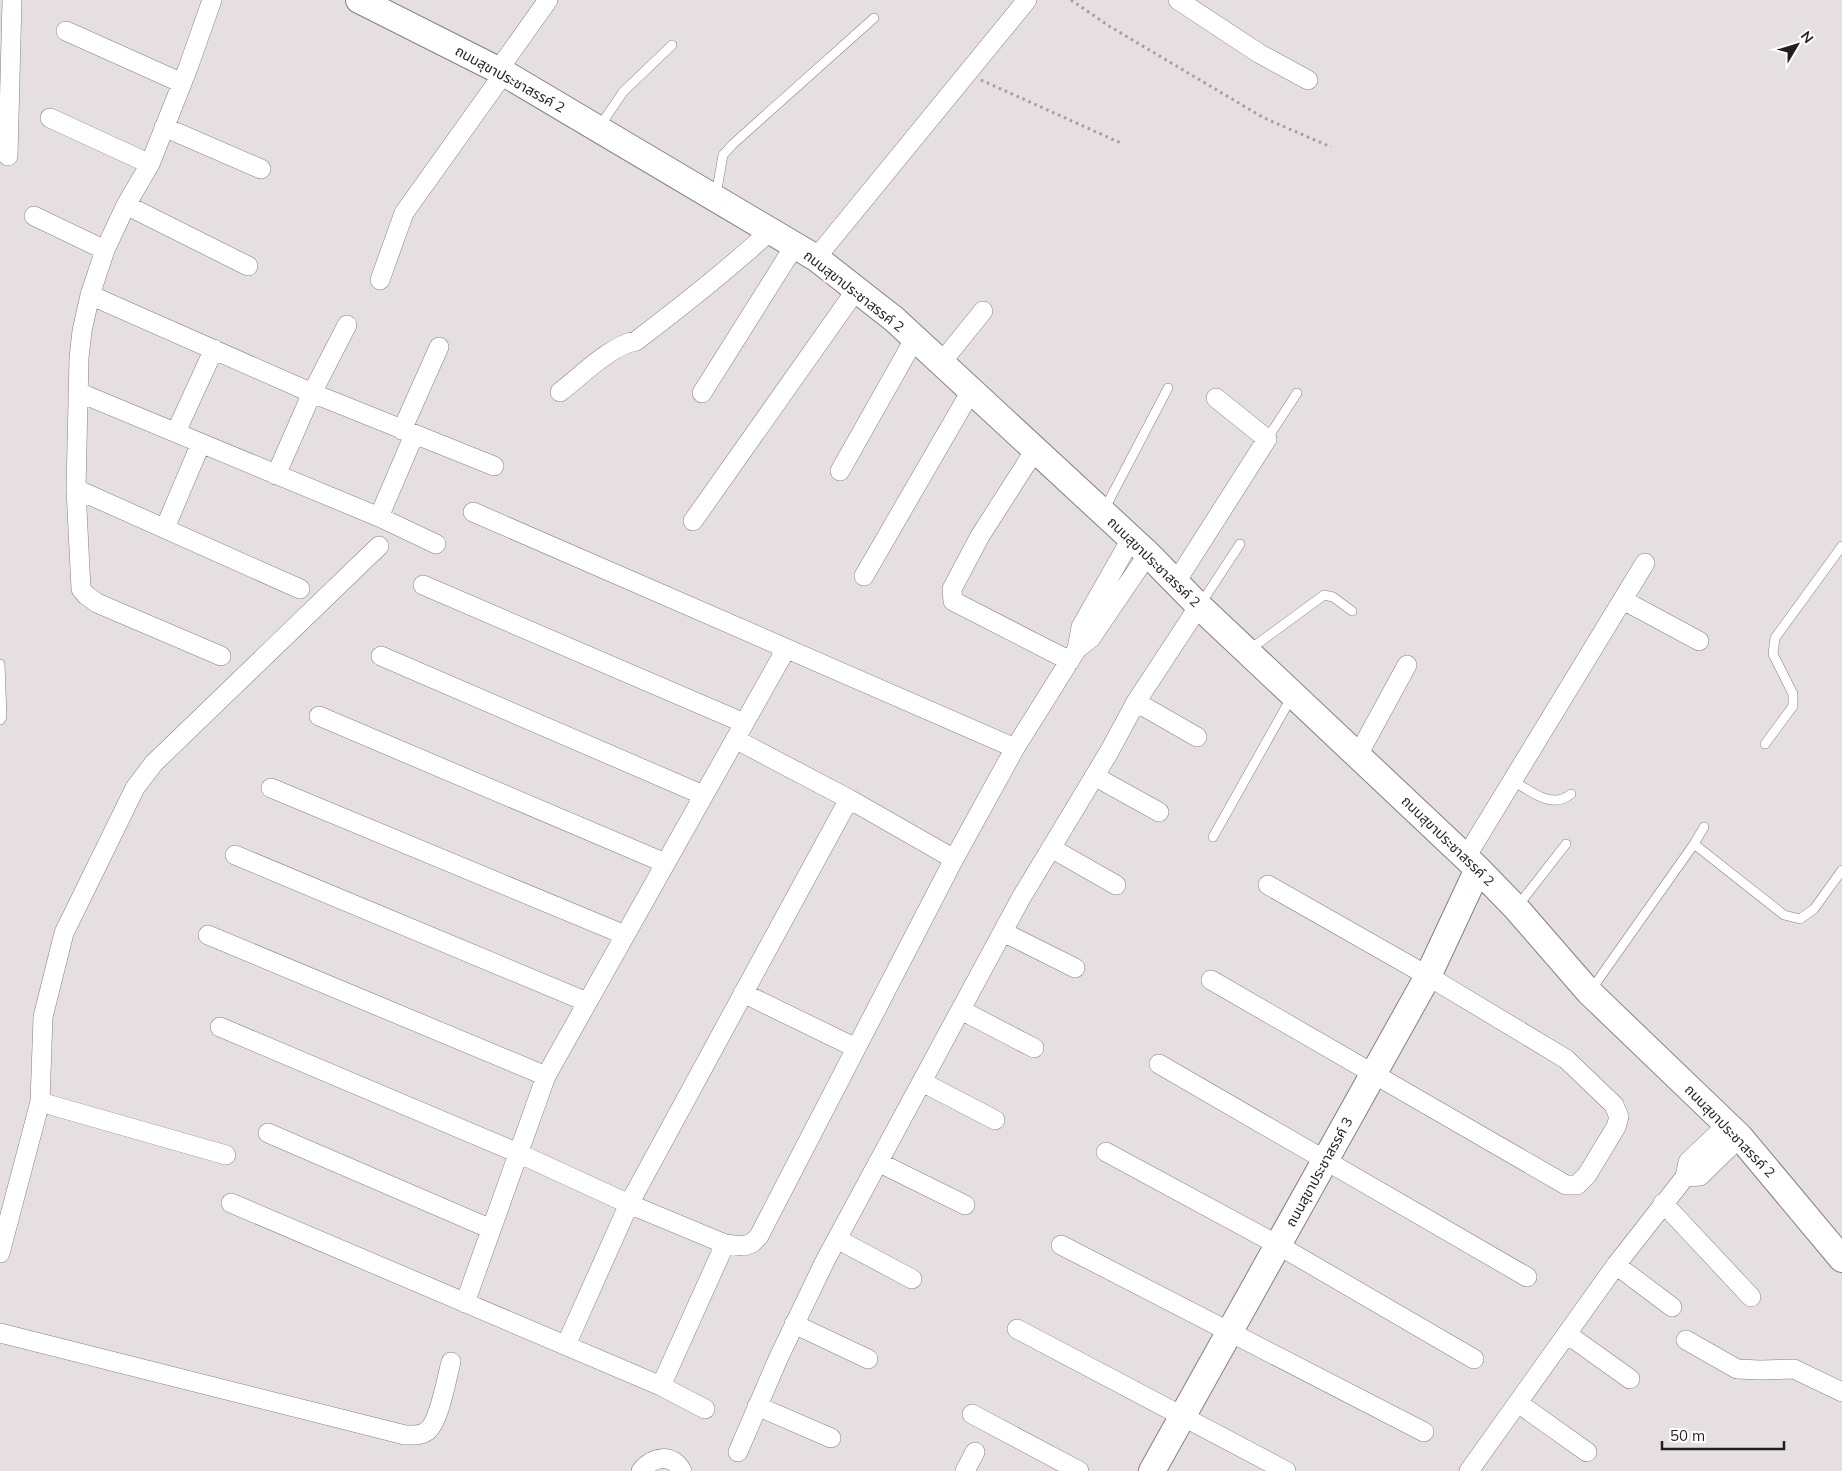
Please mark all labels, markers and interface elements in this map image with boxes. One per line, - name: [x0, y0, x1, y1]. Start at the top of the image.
- north arrow: [1772, 20, 1822, 70]
- text: N: [1797, 27, 1818, 47]
- street label: ถนนสุขาประชาสรรค์ 2: [452, 41, 568, 117]
- street label: ถนนสุขาประชาสรรค์ 2: [800, 246, 908, 336]
- street label: ถนนสุขาประชาสรรค์ 2: [1104, 513, 1204, 611]
- street label: ถนนสุขาประชาสรรค์ 2: [1398, 792, 1498, 890]
- street label: ถนนสุขาประชาสรรค์ 2: [1681, 1081, 1779, 1181]
- street label: ถนนสุขาประชาสรรค์ 3: [1281, 1114, 1357, 1230]
- scale bar: [1662, 1418, 1784, 1450]
- text: 50 m: [1670, 1426, 1705, 1445]

